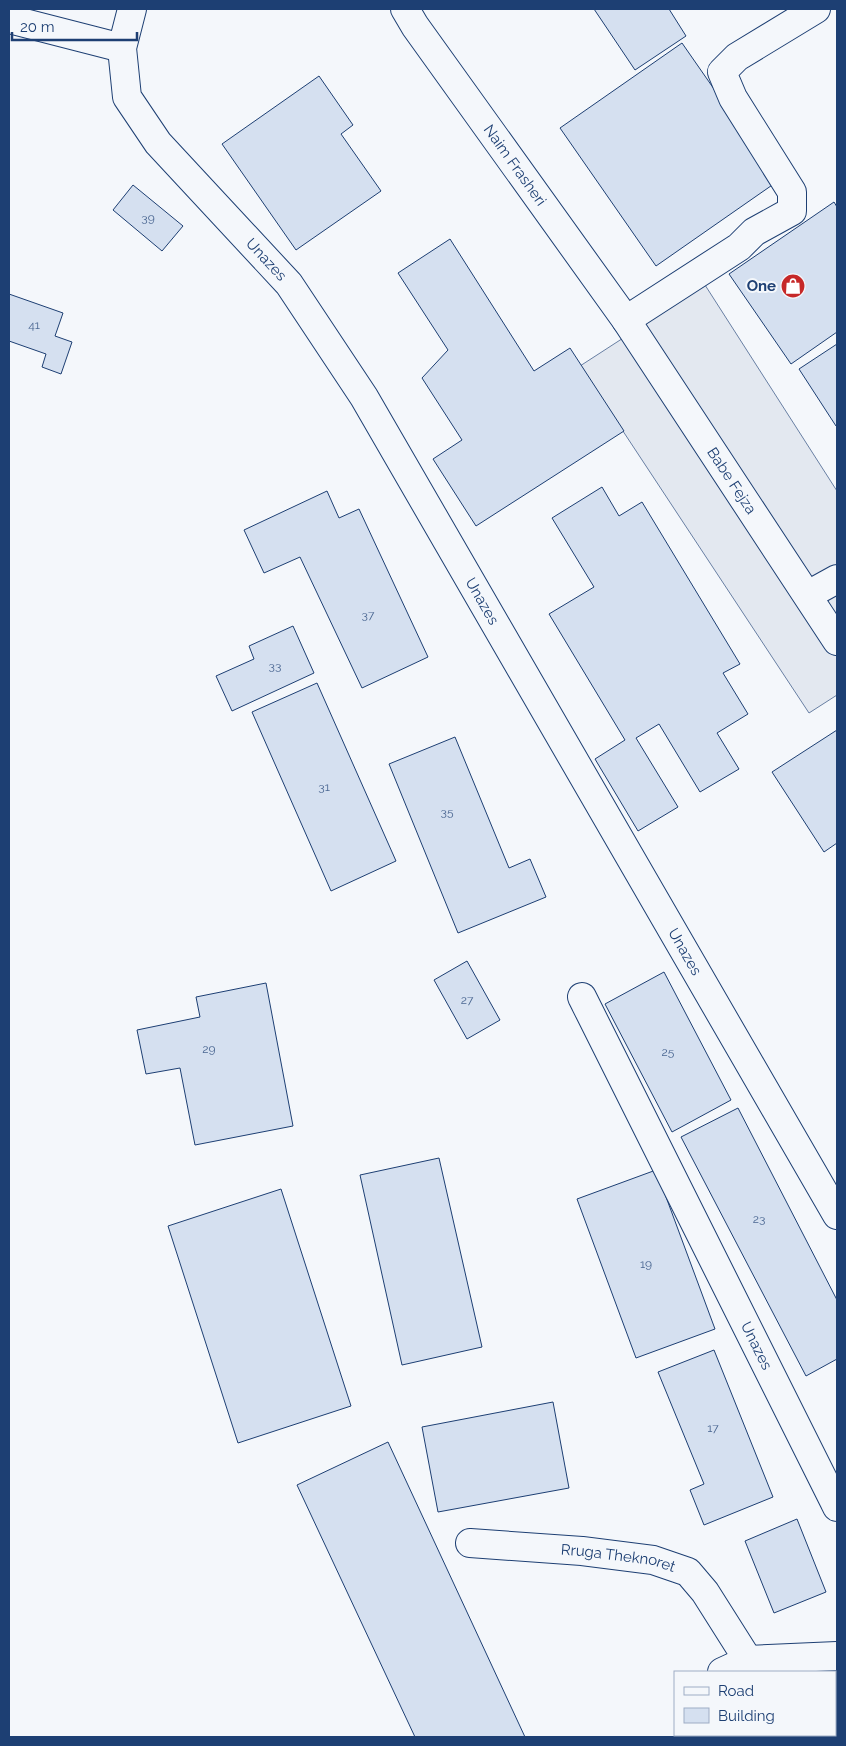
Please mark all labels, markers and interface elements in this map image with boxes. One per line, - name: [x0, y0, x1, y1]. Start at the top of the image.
- scale bar: [12, 10, 138, 42]
- text: 20 m: [20, 18, 55, 36]
- street label: Naim Frasheri: [480, 121, 550, 209]
- house number: 39: [141, 211, 155, 225]
- street label: Unazes: [242, 235, 290, 284]
- shop icon: One: [780, 273, 806, 299]
- place label: One: [747, 277, 776, 295]
- house number: 41: [28, 318, 40, 332]
- street label: Babe Fejza: [703, 444, 760, 518]
- street label: Unazes: [461, 574, 503, 628]
- house number: 37: [362, 608, 375, 622]
- house number: 33: [269, 659, 281, 673]
- house number: 31: [318, 780, 330, 794]
- house number: 35: [441, 805, 454, 819]
- street label: Unazes: [664, 925, 706, 979]
- house number: 27: [461, 993, 474, 1007]
- house number: 29: [202, 1042, 216, 1056]
- house number: 25: [662, 1045, 675, 1059]
- house number: 23: [753, 1212, 765, 1226]
- house number: 19: [640, 1257, 652, 1271]
- street label: Unazes: [737, 1319, 776, 1373]
- house number: 17: [707, 1421, 719, 1435]
- street label: Rruga Theknoret: [560, 1541, 678, 1576]
- legend: [674, 1671, 836, 1736]
- text: Road: [718, 1682, 754, 1700]
- text: Building: [718, 1707, 775, 1725]

